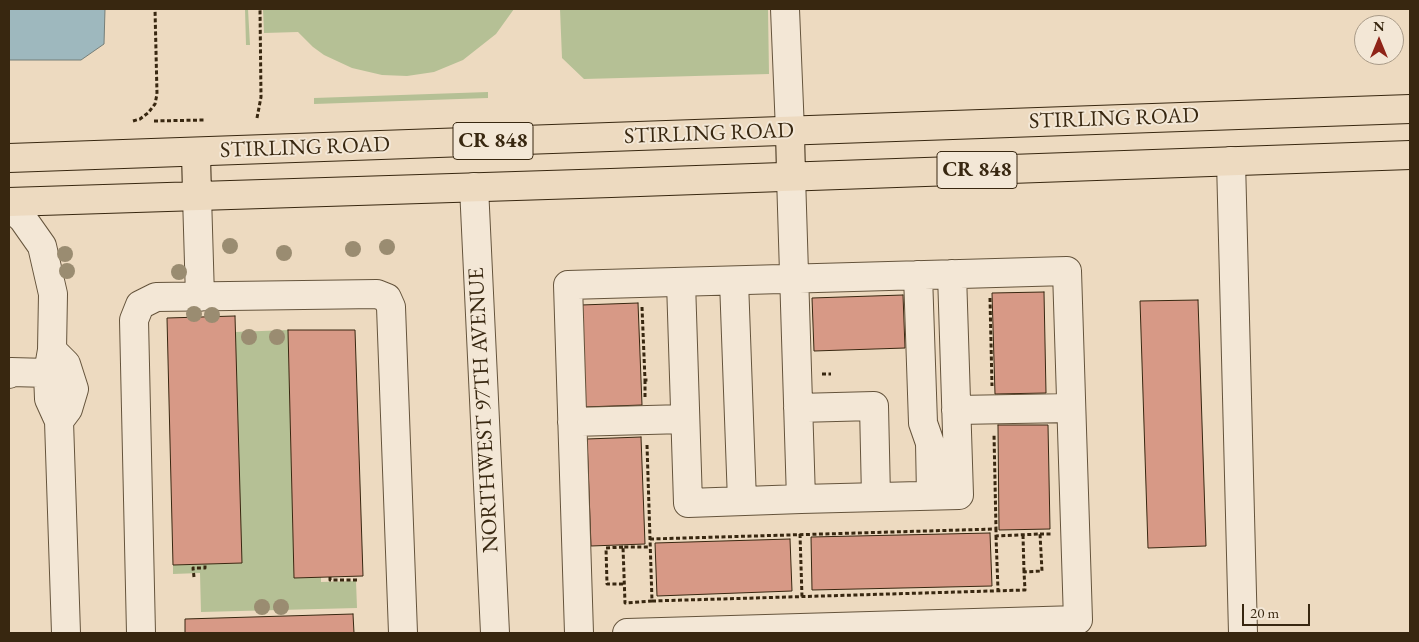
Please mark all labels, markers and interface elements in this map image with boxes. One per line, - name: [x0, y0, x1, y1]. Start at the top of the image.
- north arrow: [1354, 15, 1404, 65]
- text: N: [1373, 17, 1385, 35]
- street label: STIRLING ROAD: [1029, 103, 1199, 135]
- street label: STIRLING ROAD: [624, 118, 794, 150]
- road number: CR 848: [453, 122, 533, 160]
- street label: STIRLING ROAD: [220, 132, 390, 164]
- road number: CR 848: [937, 152, 1017, 188]
- street label: NORTHWEST 97TH AVENUE: [463, 267, 505, 553]
- scale bar: [1244, 594, 1312, 626]
- text: 20 m: [1250, 603, 1279, 622]

